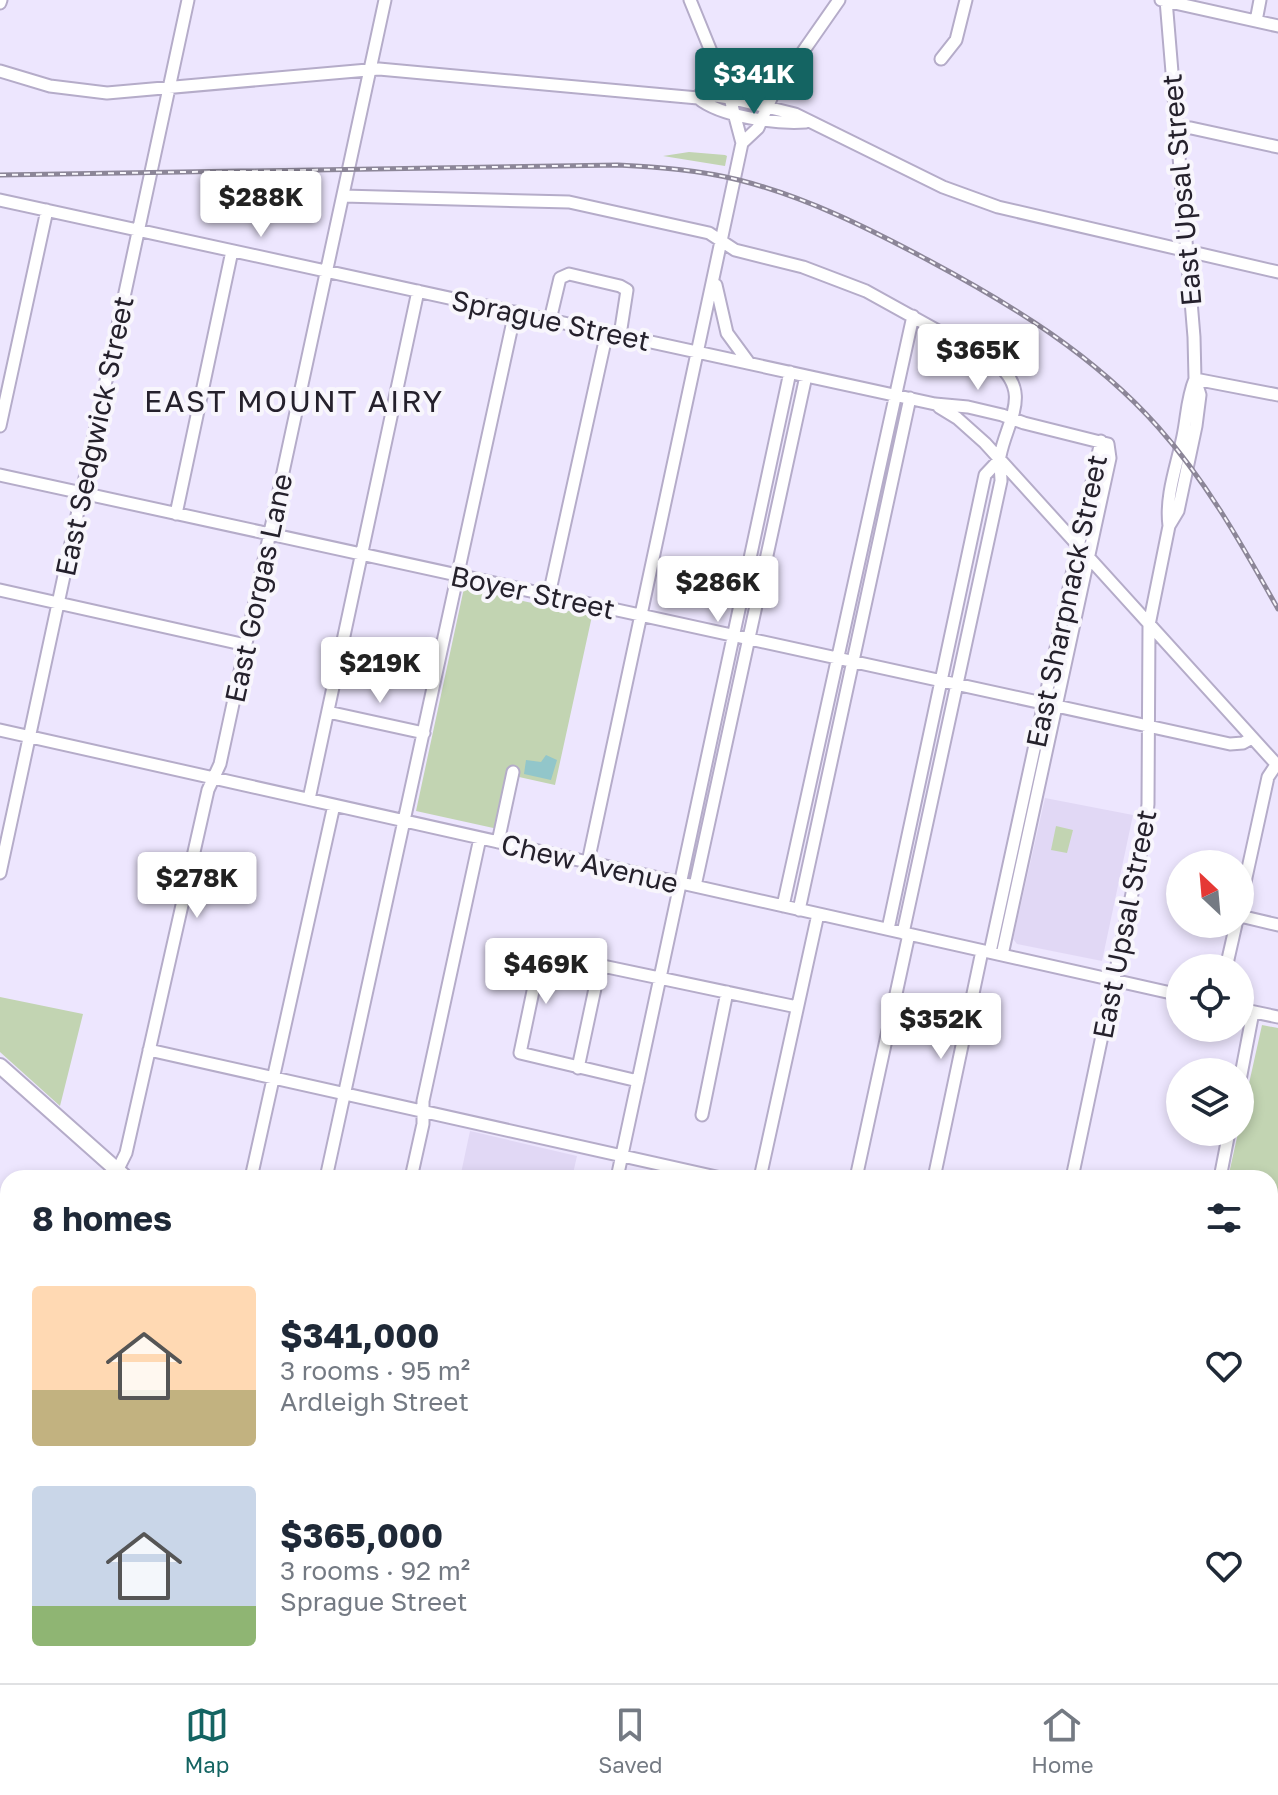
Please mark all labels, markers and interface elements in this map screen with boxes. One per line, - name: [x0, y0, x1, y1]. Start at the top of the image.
- pin: $341K: [698, 48, 810, 116]
- text: $341K: [713, 58, 795, 89]
- street label: East Upsal Street: [1154, 73, 1208, 307]
- pin: $288K: [205, 171, 317, 239]
- text: $288K: [218, 181, 304, 212]
- street label: Sprague Street: [449, 283, 653, 357]
- street label: East Sedgwick Street: [48, 293, 140, 579]
- pin: $365K: [922, 324, 1034, 392]
- text: $365K: [936, 334, 1020, 365]
- district label: EAST MOUNT AIRY: [144, 383, 444, 419]
- street label: East Sharpnack Street: [1019, 451, 1113, 751]
- street label: East Gorgas Lane: [218, 470, 298, 706]
- pin: $286K: [662, 556, 774, 624]
- street label: Boyer Street: [448, 558, 618, 626]
- text: $286K: [675, 566, 761, 597]
- pin: $219K: [324, 637, 436, 705]
- text: $219K: [339, 647, 421, 678]
- street label: East Upsal Street: [1086, 807, 1162, 1041]
- street label: Chew Avenue: [498, 827, 682, 899]
- north arrow: [1166, 850, 1254, 938]
- map controls: [1166, 850, 1254, 1146]
- pin: $278K: [141, 852, 253, 920]
- text: $278K: [156, 862, 238, 893]
- pin: $469K: [490, 938, 602, 1006]
- text: $469K: [503, 948, 589, 979]
- button: locate: [1166, 954, 1254, 1042]
- pin: $352K: [885, 993, 997, 1061]
- text: $352K: [899, 1003, 983, 1034]
- button: layers: [1166, 1058, 1254, 1146]
- icon: filters: [1202, 1196, 1246, 1240]
- text: 8 homes: [32, 1198, 172, 1238]
- text: $341,000: [280, 1315, 439, 1355]
- icon: home: [96, 1318, 192, 1414]
- icon: heart: [1202, 1344, 1246, 1388]
- text: 3 rooms · 95 m²: [280, 1355, 470, 1386]
- text: Ardleigh Street: [280, 1386, 469, 1417]
- text: $365,000: [280, 1515, 443, 1555]
- icon: home: [96, 1518, 192, 1614]
- icon: heart: [1202, 1544, 1246, 1588]
- text: 3 rooms · 92 m²: [280, 1555, 470, 1586]
- text: Sprague Street: [280, 1586, 467, 1617]
- tab: Map: [184, 1703, 229, 1778]
- tab: Saved: [598, 1703, 662, 1778]
- tab: Home: [1031, 1703, 1094, 1778]

